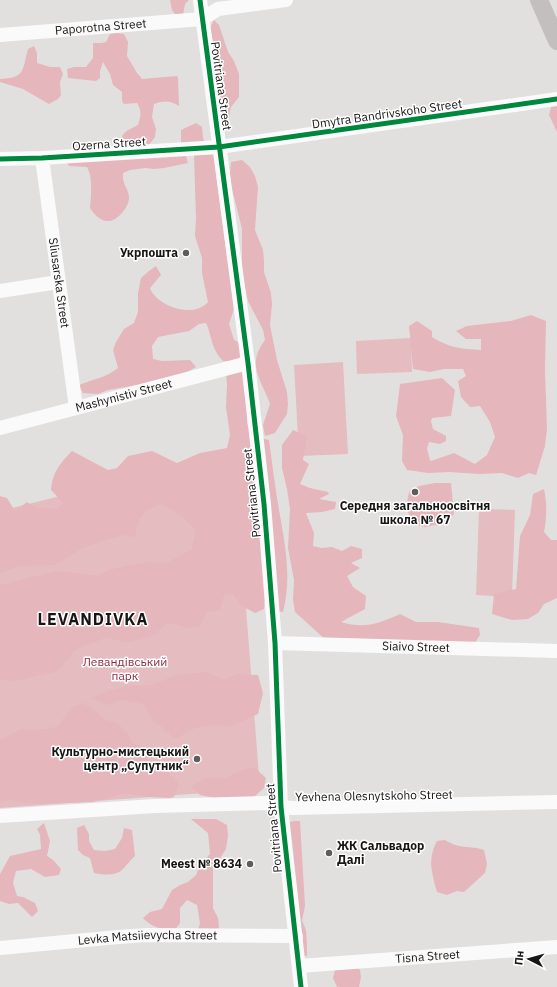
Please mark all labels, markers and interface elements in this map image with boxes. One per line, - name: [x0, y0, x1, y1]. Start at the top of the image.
- street label: Paporotna Street: [54, 15, 147, 38]
- street label: Povitriana Street: [208, 41, 235, 131]
- street label: Dmytra Bandrivskoho Street: [311, 96, 463, 131]
- street label: Ozerna Street: [72, 133, 146, 154]
- street label: Sliusarska Street: [46, 237, 73, 329]
- place label: Укрпошта: [120, 245, 178, 260]
- marker: Укрпошта: [181, 248, 191, 258]
- street label: Mashynistiv Street: [74, 375, 174, 415]
- street label: Povitriana Street: [239, 448, 264, 538]
- marker: Середня загальноосвітня школа № 67: [410, 487, 420, 497]
- place label: Середня загальноосвітня школа № 67: [340, 498, 490, 527]
- district label: LEVANDIVKA: [38, 609, 148, 629]
- street label: Siaivo Street: [382, 638, 450, 655]
- park label: Левандівський парк: [83, 654, 167, 683]
- place label: Культурно-мистецький центр „Супутник“: [51, 744, 189, 773]
- marker: Культурно-мистецький центр „Супутник“: [192, 754, 202, 764]
- street label: Povitriana Street: [262, 783, 285, 873]
- street label: Yevhena Olesnytskoho Street: [295, 787, 453, 804]
- place label: ЖК Сальвадор Далі: [337, 838, 424, 867]
- marker: ЖК Сальвадор Далі: [324, 848, 334, 858]
- place label: Meest № 8634: [161, 856, 242, 871]
- marker: Meest № 8634: [245, 859, 255, 869]
- street label: Levka Matsiievycha Street: [77, 927, 217, 948]
- north arrow: [509, 939, 549, 979]
- street label: Tisna Street: [395, 946, 460, 966]
- text: Пн: [511, 950, 527, 966]

